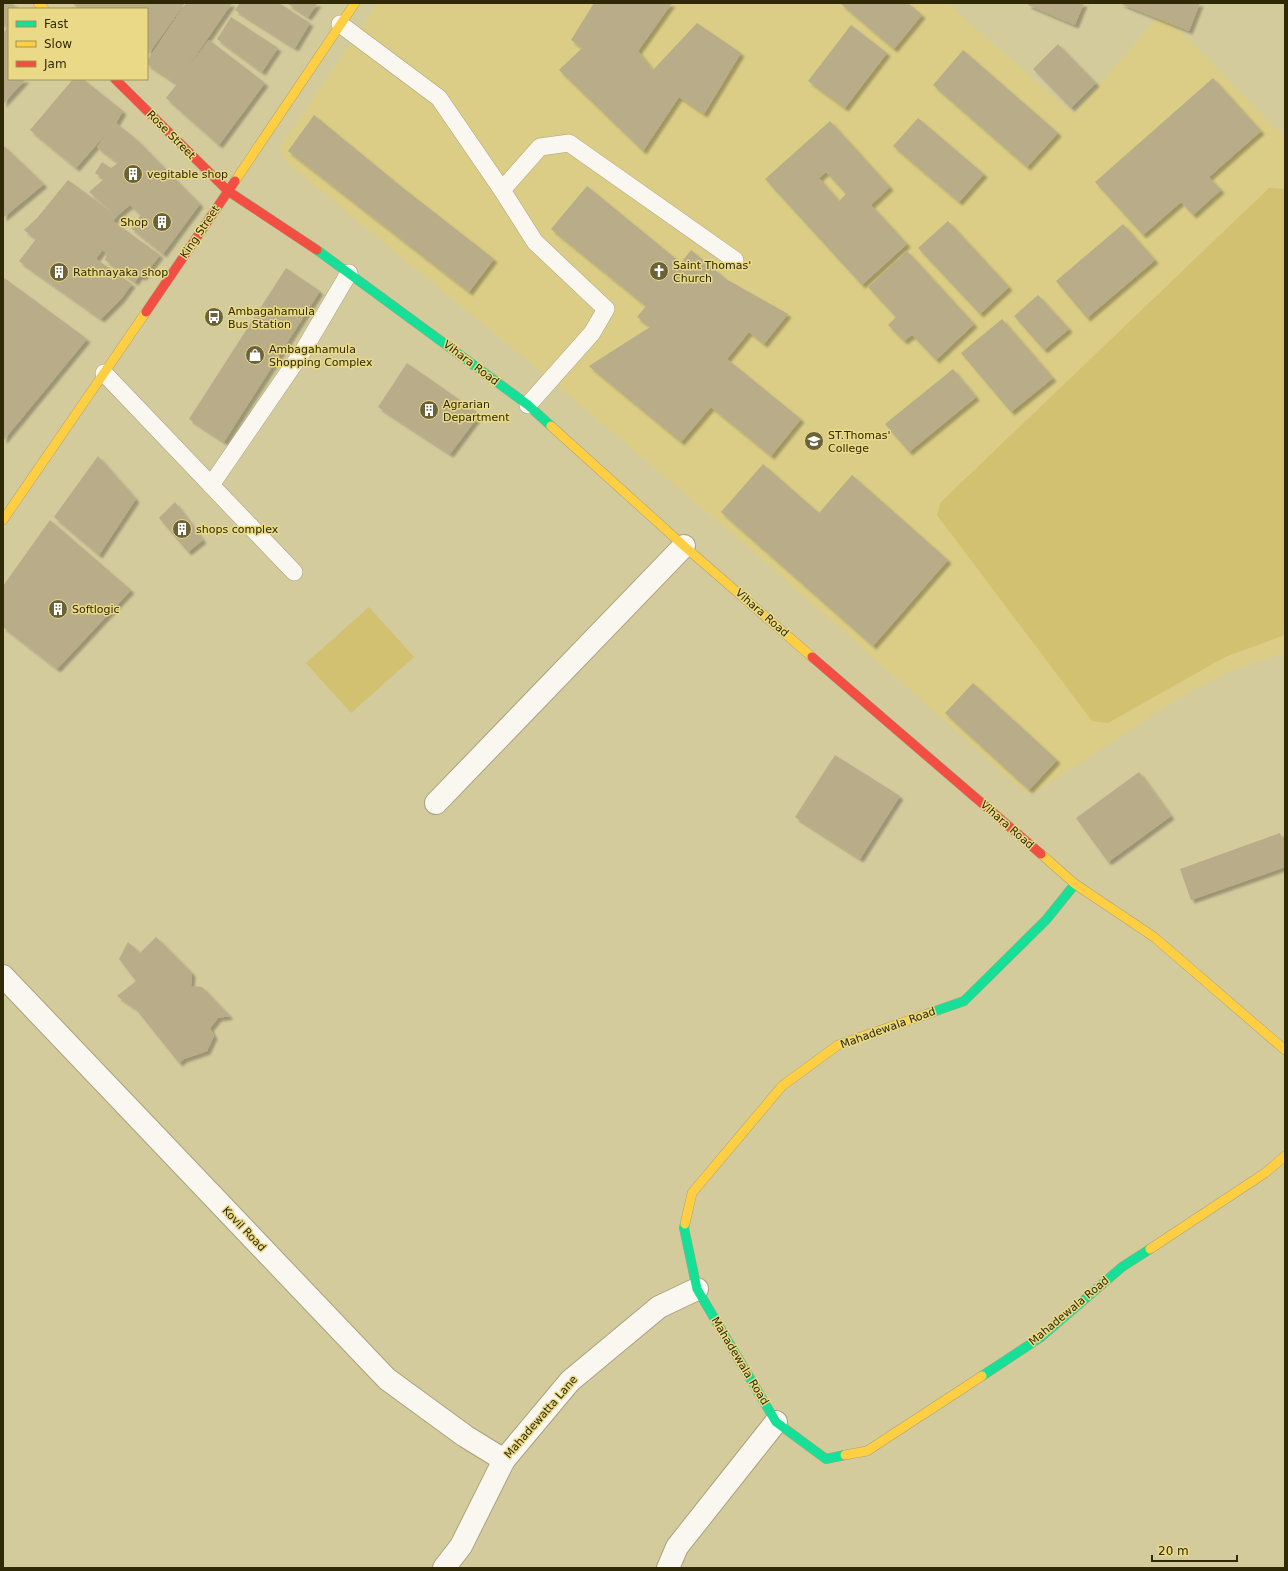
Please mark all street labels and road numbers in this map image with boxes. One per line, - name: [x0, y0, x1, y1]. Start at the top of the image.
- street label: Rose Street: [144, 108, 198, 162]
- street label: King Street: [178, 202, 223, 261]
- street label: Vihara Road: [441, 338, 501, 388]
- street label: Vihara Road: [733, 586, 791, 640]
- street label: Vihara Road: [978, 798, 1036, 852]
- street label: Mahadewala Road: [839, 1005, 937, 1051]
- street label: Kovil Road: [219, 1204, 269, 1254]
- street label: Mahadewala Road: [1026, 1274, 1112, 1348]
- street label: Mahadewala Road: [709, 1315, 771, 1407]
- street label: Mahadewatta Lane: [502, 1373, 580, 1461]

